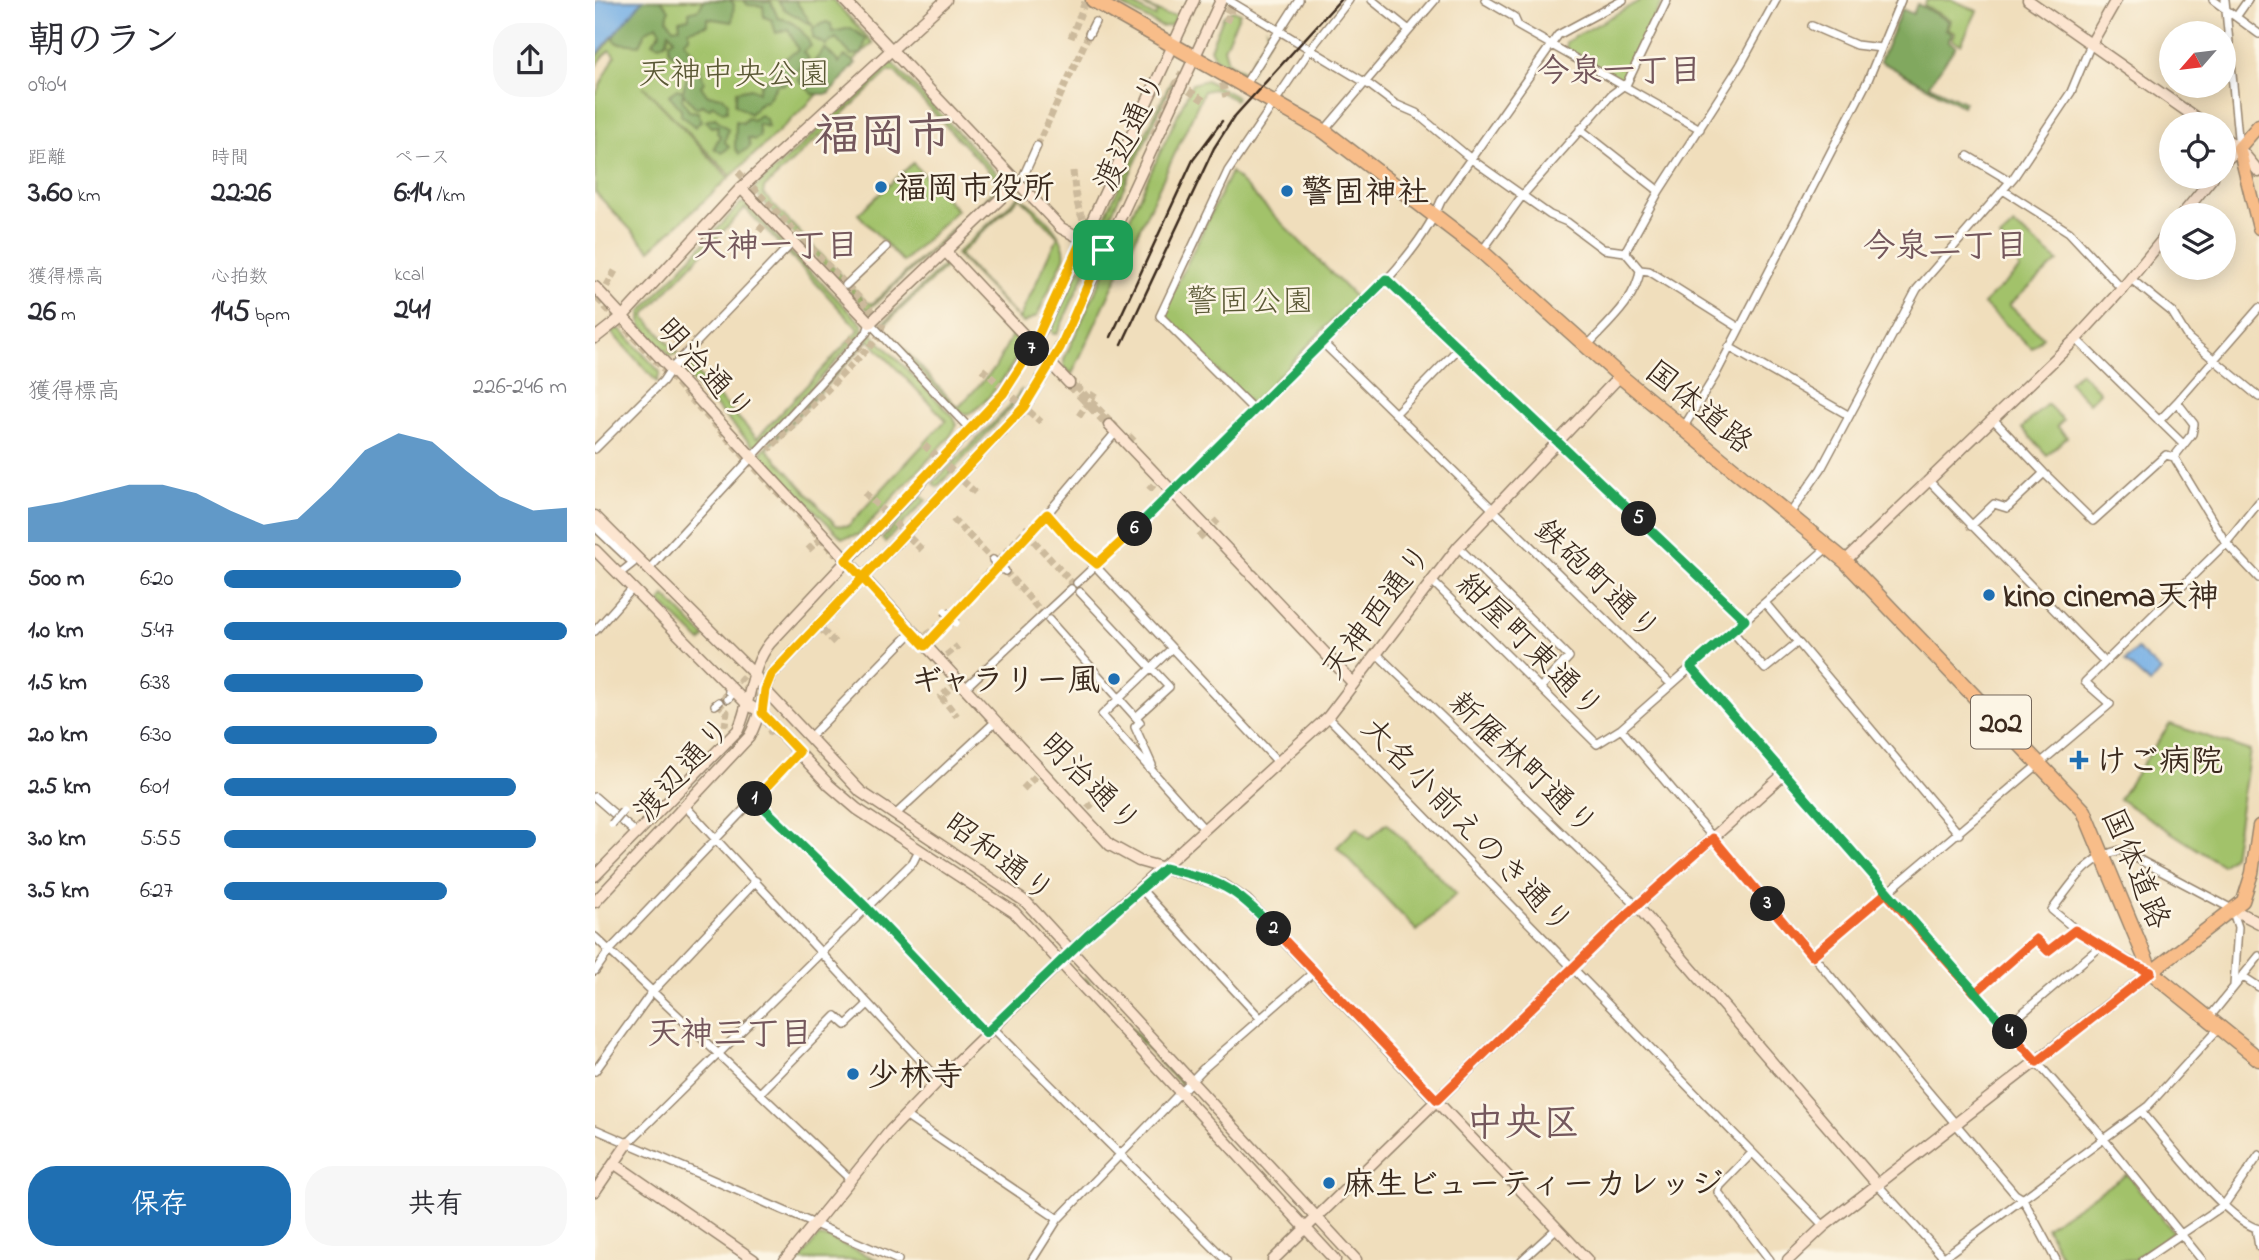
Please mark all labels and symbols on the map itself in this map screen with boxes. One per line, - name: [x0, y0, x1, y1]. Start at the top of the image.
- north arrow: [2159, 21, 2237, 98]
- district label: 今泉一丁目: [1537, 49, 1702, 97]
- park label: 天神中央公園: [638, 53, 830, 100]
- street label: 渡辺通り: [1084, 65, 1181, 200]
- district label: 福岡市: [814, 105, 952, 172]
- place label: 福岡市役所: [895, 167, 1055, 214]
- place label: 警固神社: [1301, 171, 1429, 218]
- marker: 福岡市役所: [873, 179, 889, 195]
- marker: 警固神社: [1279, 183, 1295, 199]
- pin: [1073, 220, 1133, 280]
- district label: 天神一丁目: [694, 224, 859, 272]
- district label: 今泉二丁目: [1863, 224, 2028, 272]
- park label: 警固公園: [1186, 280, 1314, 327]
- street label: 明治通り: [643, 308, 764, 435]
- pin: 7: [1015, 332, 1049, 366]
- street label: 国体道路: [1633, 350, 1762, 467]
- pin: 5: [1621, 502, 1657, 536]
- street label: 鉄砲町通り: [1522, 509, 1669, 654]
- pin: 6: [1117, 512, 1153, 546]
- street label: 天神西通り: [1312, 535, 1446, 691]
- street label: 紺屋町東通り: [1444, 563, 1613, 732]
- place label: kino cinema天神: [2003, 575, 2219, 622]
- marker: kino cinema天神: [1981, 587, 1997, 603]
- place label: ギャラリー風: [910, 659, 1100, 706]
- marker: ギャラリー風: [1106, 671, 1122, 687]
- street label: 新雁林町通り: [1436, 682, 1607, 849]
- road number: 202: [1971, 695, 2031, 748]
- street label: 渡辺通り: [624, 708, 745, 835]
- street label: 大名小前えのき通り: [1349, 708, 1582, 947]
- street label: 明治通り: [1027, 723, 1150, 846]
- place label: けご病院: [2095, 740, 2223, 787]
- marker: けご病院: [2069, 750, 2089, 770]
- pin: 1: [737, 782, 773, 816]
- street label: 国体道路: [2087, 801, 2180, 937]
- street label: 昭和通り: [933, 803, 1063, 917]
- pin: 3: [1751, 886, 1785, 922]
- pin: 2: [1257, 912, 1291, 946]
- district label: 天神三丁目: [648, 1012, 813, 1060]
- pin: 4: [1993, 1014, 2027, 1050]
- place label: 少林寺: [867, 1054, 963, 1101]
- marker: 少林寺: [845, 1066, 861, 1082]
- district label: 中央区: [1466, 1098, 1580, 1154]
- place label: 麻生ビューティーカレッジ: [1343, 1163, 1723, 1210]
- marker: 麻生ビューティーカレッジ: [1321, 1175, 1337, 1191]

